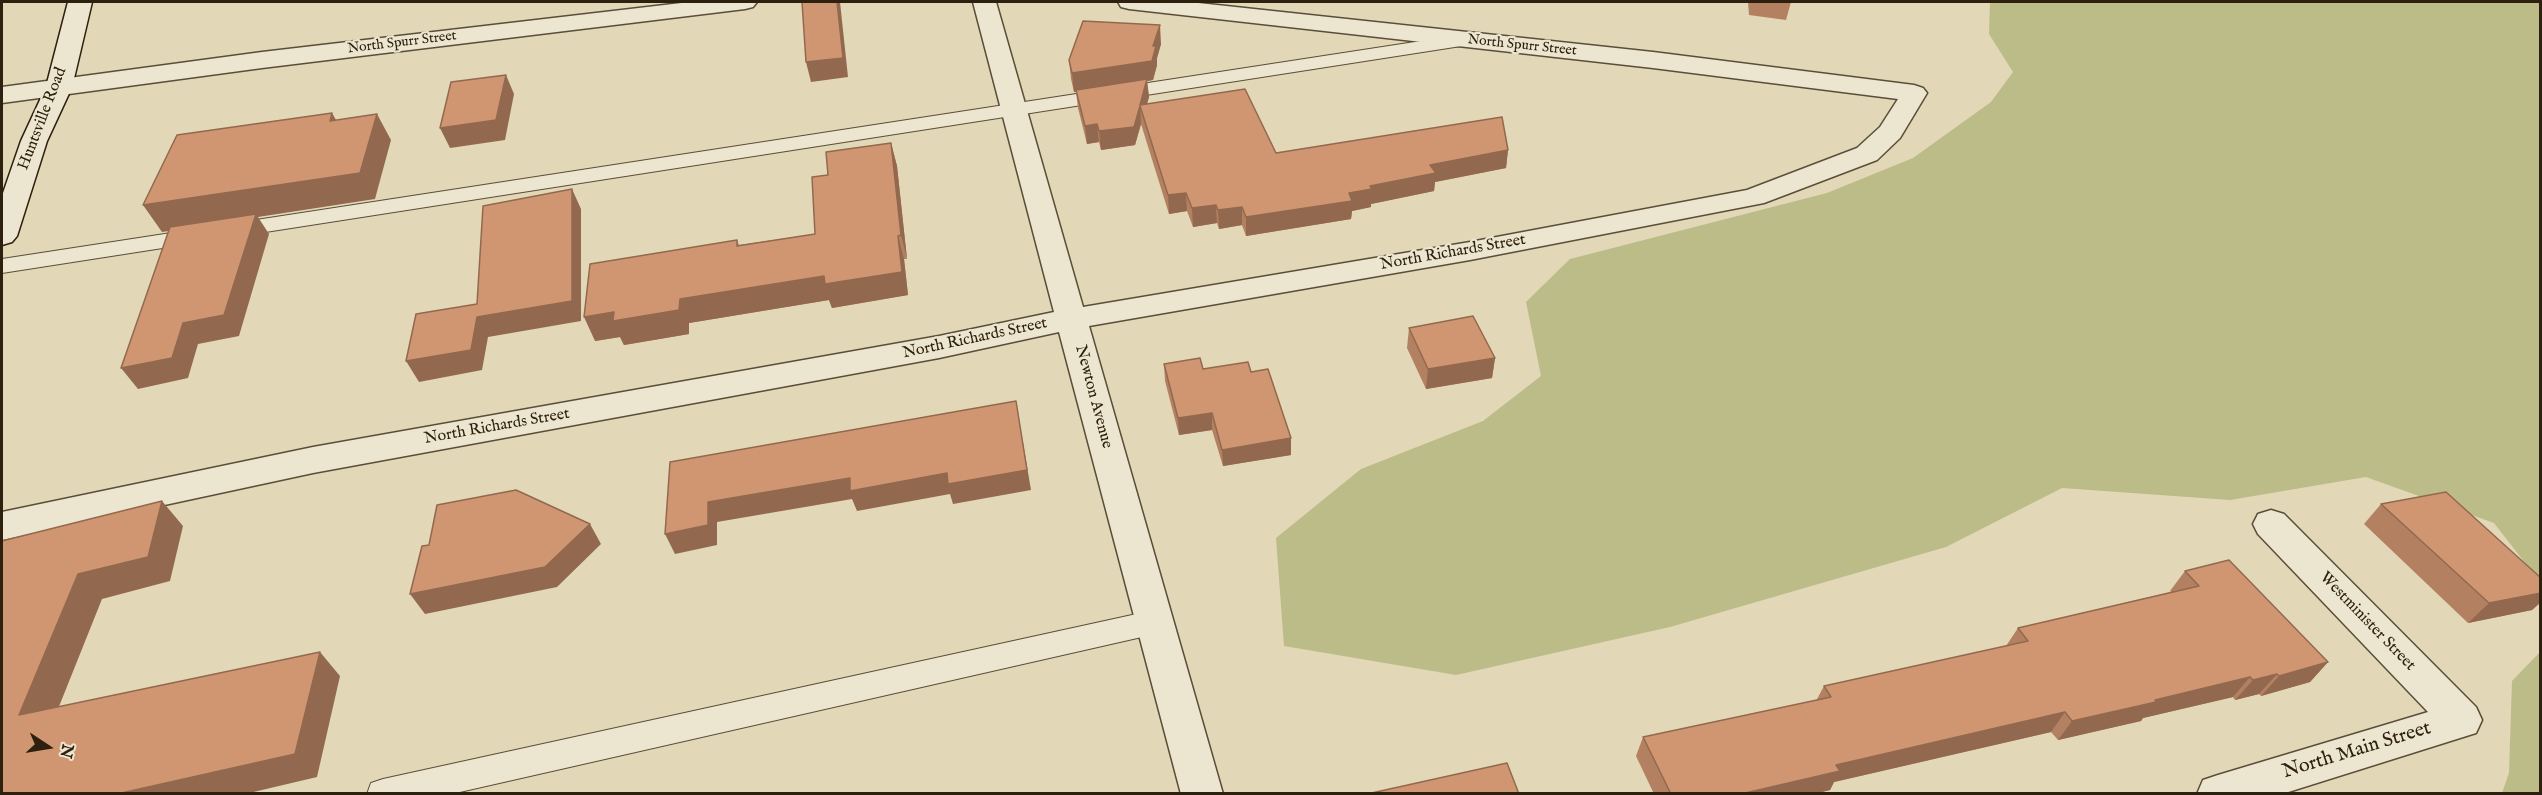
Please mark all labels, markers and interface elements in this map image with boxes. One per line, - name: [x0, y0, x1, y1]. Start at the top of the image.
- street label: North Spurr Street: [347, 28, 457, 58]
- street label: North Spurr Street: [1467, 32, 1577, 60]
- street label: Huntsville Road: [15, 65, 71, 173]
- street label: North Richards Street: [1379, 231, 1527, 275]
- street label: North Richards Street: [901, 314, 1049, 364]
- street label: Newton Avenue: [1070, 343, 1116, 451]
- street label: North Richards Street: [423, 405, 571, 449]
- street label: Westminister Street: [2315, 569, 2419, 675]
- north arrow: [18, 717, 78, 777]
- street label: North Main Street: [2280, 717, 2434, 785]
- text: N: [54, 742, 77, 760]

